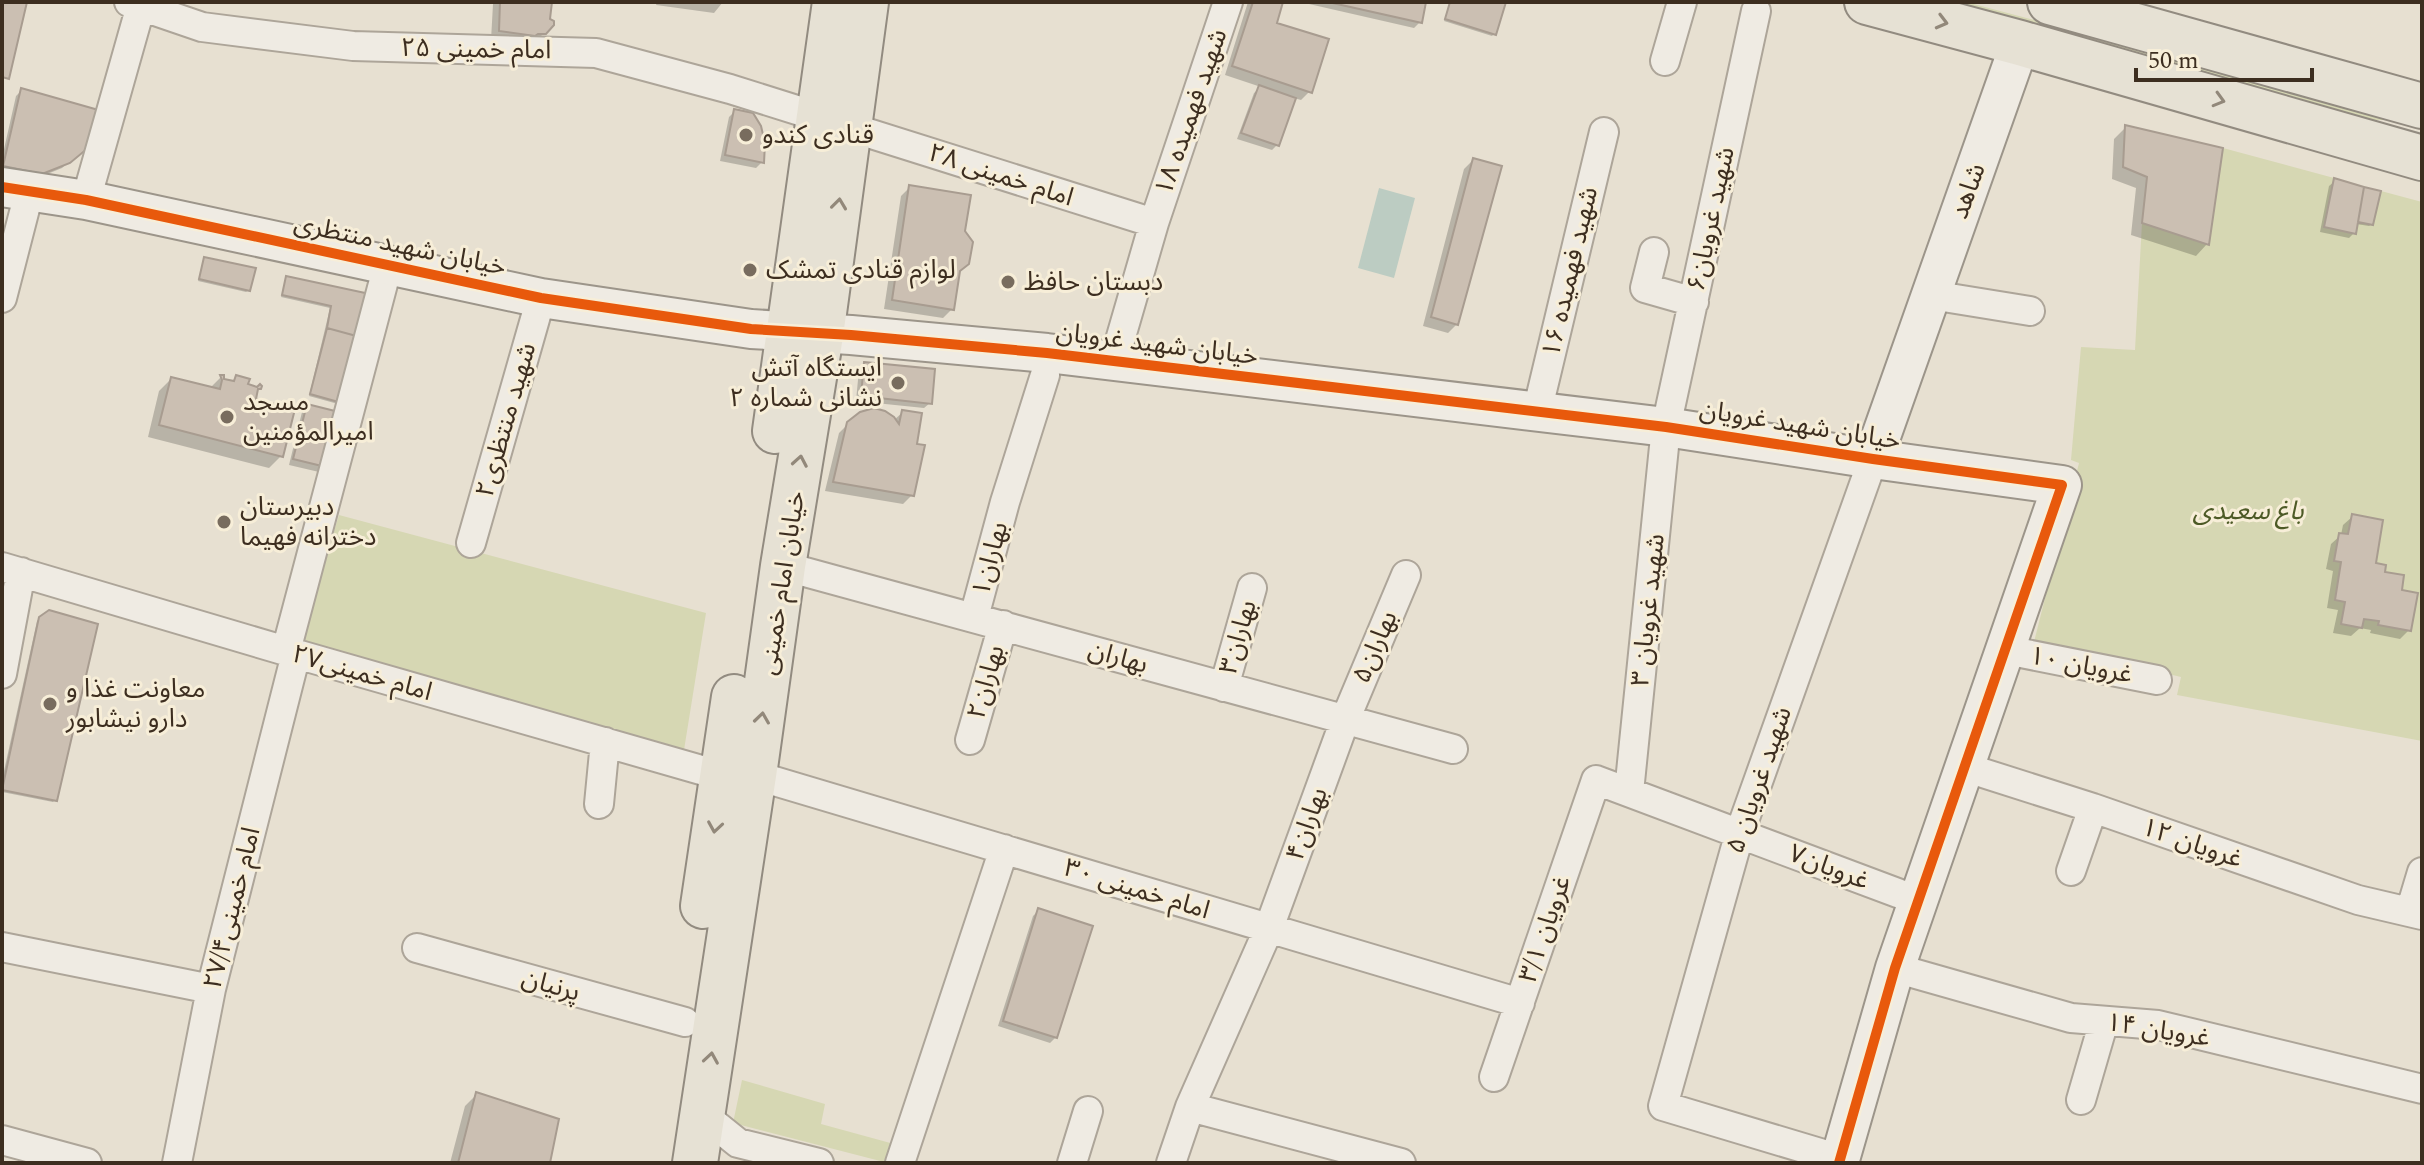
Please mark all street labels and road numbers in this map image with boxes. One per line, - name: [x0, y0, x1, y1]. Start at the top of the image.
- street label: شهید فهمیده ۱۸: [1144, 23, 1238, 201]
- street label: امام خمینی ۲۵: [400, 28, 552, 70]
- street label: امام خمینی ۲۸: [923, 133, 1079, 217]
- street label: شهید غرویان۶: [1676, 143, 1746, 295]
- street label: شاهد: [1940, 158, 1996, 224]
- street label: شهید فهمیده ۱۶: [1531, 183, 1609, 361]
- street label: خیابان شهید منتظری: [290, 203, 510, 287]
- street label: خیابان شهید غرویان: [1054, 312, 1260, 376]
- street label: شهید منتظری۲: [465, 338, 547, 502]
- street label: خیابان شهید غرویان: [1697, 389, 1903, 461]
- street label: خیابان امام خمینی: [748, 488, 816, 678]
- street label: بهاران۱: [961, 517, 1019, 601]
- street label: شهید غرویان ۳: [1620, 532, 1676, 688]
- street label: بهاران۳: [1208, 595, 1268, 679]
- street label: بهاران۵: [1342, 604, 1408, 690]
- street label: بهاران: [1083, 629, 1153, 685]
- street label: امام خمینی۲۷: [287, 634, 437, 712]
- street label: غرویان ۱۰: [2026, 635, 2136, 695]
- street label: بهاران۲: [956, 640, 1016, 724]
- street label: شهید غرویان ۵: [1715, 701, 1803, 859]
- street label: بهاران۴: [1275, 782, 1339, 866]
- street label: غرویان ۱۲: [2136, 807, 2248, 879]
- street label: امام خمینی۲۷/۴: [193, 823, 271, 993]
- street label: غرویان۷: [1783, 833, 1875, 901]
- street label: امام خمینی ۳۰: [1059, 848, 1215, 930]
- street label: غرویان ۳/۱: [1508, 870, 1582, 988]
- street label: پرنیان: [517, 958, 585, 1012]
- street label: غرویان ۱۴: [2103, 1002, 2213, 1058]

